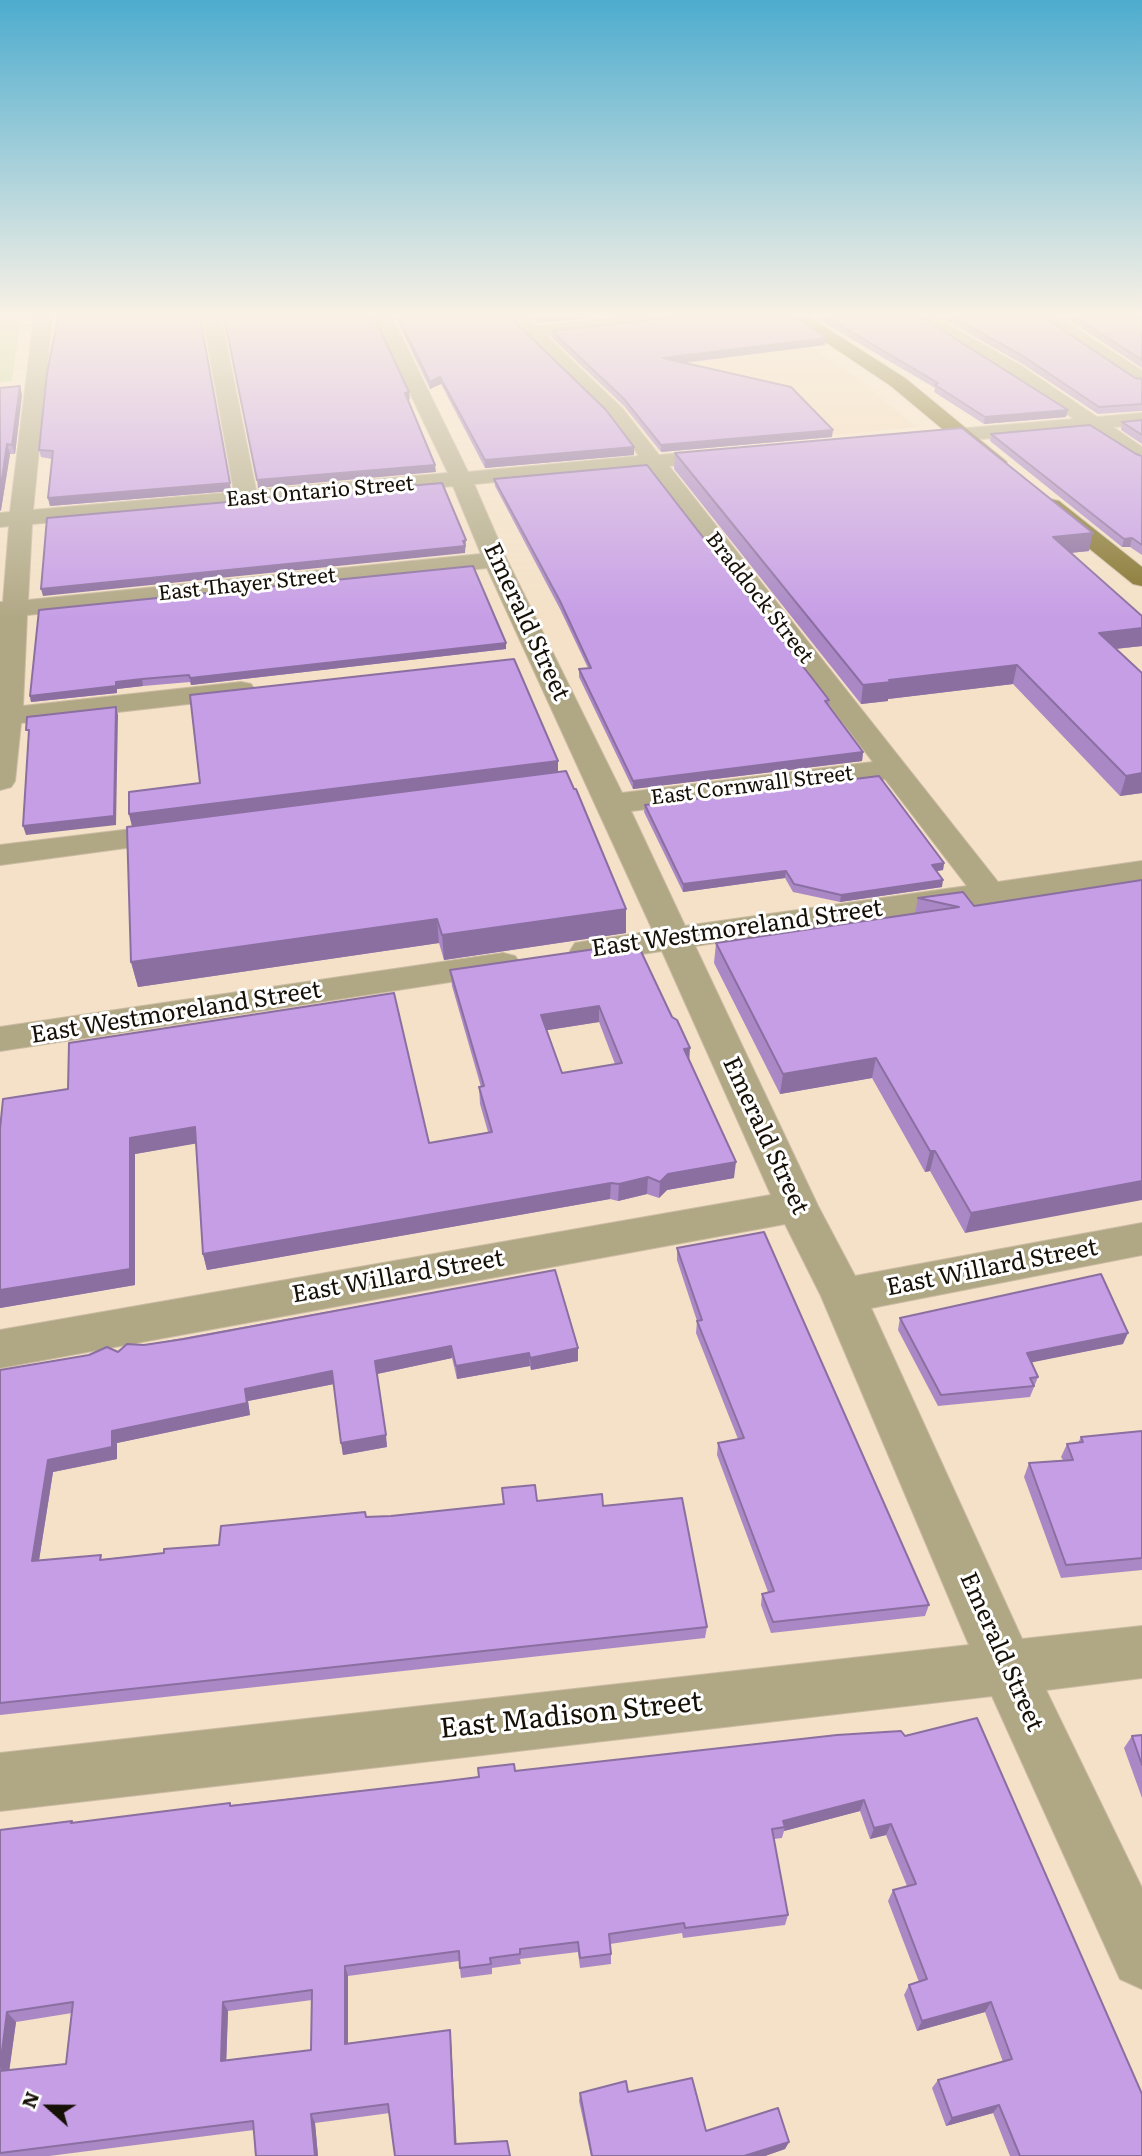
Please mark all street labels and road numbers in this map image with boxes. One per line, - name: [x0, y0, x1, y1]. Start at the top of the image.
- street label: East Ontario Street: [225, 471, 415, 513]
- street label: Braddock Street: [700, 527, 818, 669]
- street label: Emerald Street: [477, 538, 575, 706]
- street label: East Thayer Street: [157, 563, 337, 607]
- street label: East Cornwall Street: [649, 761, 855, 811]
- street label: East Westmoreland Street: [590, 894, 884, 964]
- street label: East Westmoreland Street: [29, 976, 323, 1050]
- street label: Emerald Street: [716, 1052, 814, 1220]
- street label: East Willard Street: [884, 1233, 1100, 1303]
- street label: East Willard Street: [290, 1244, 506, 1310]
- street label: Emerald Street: [953, 1568, 1049, 1736]
- street label: East Madison Street: [438, 1686, 704, 1746]

